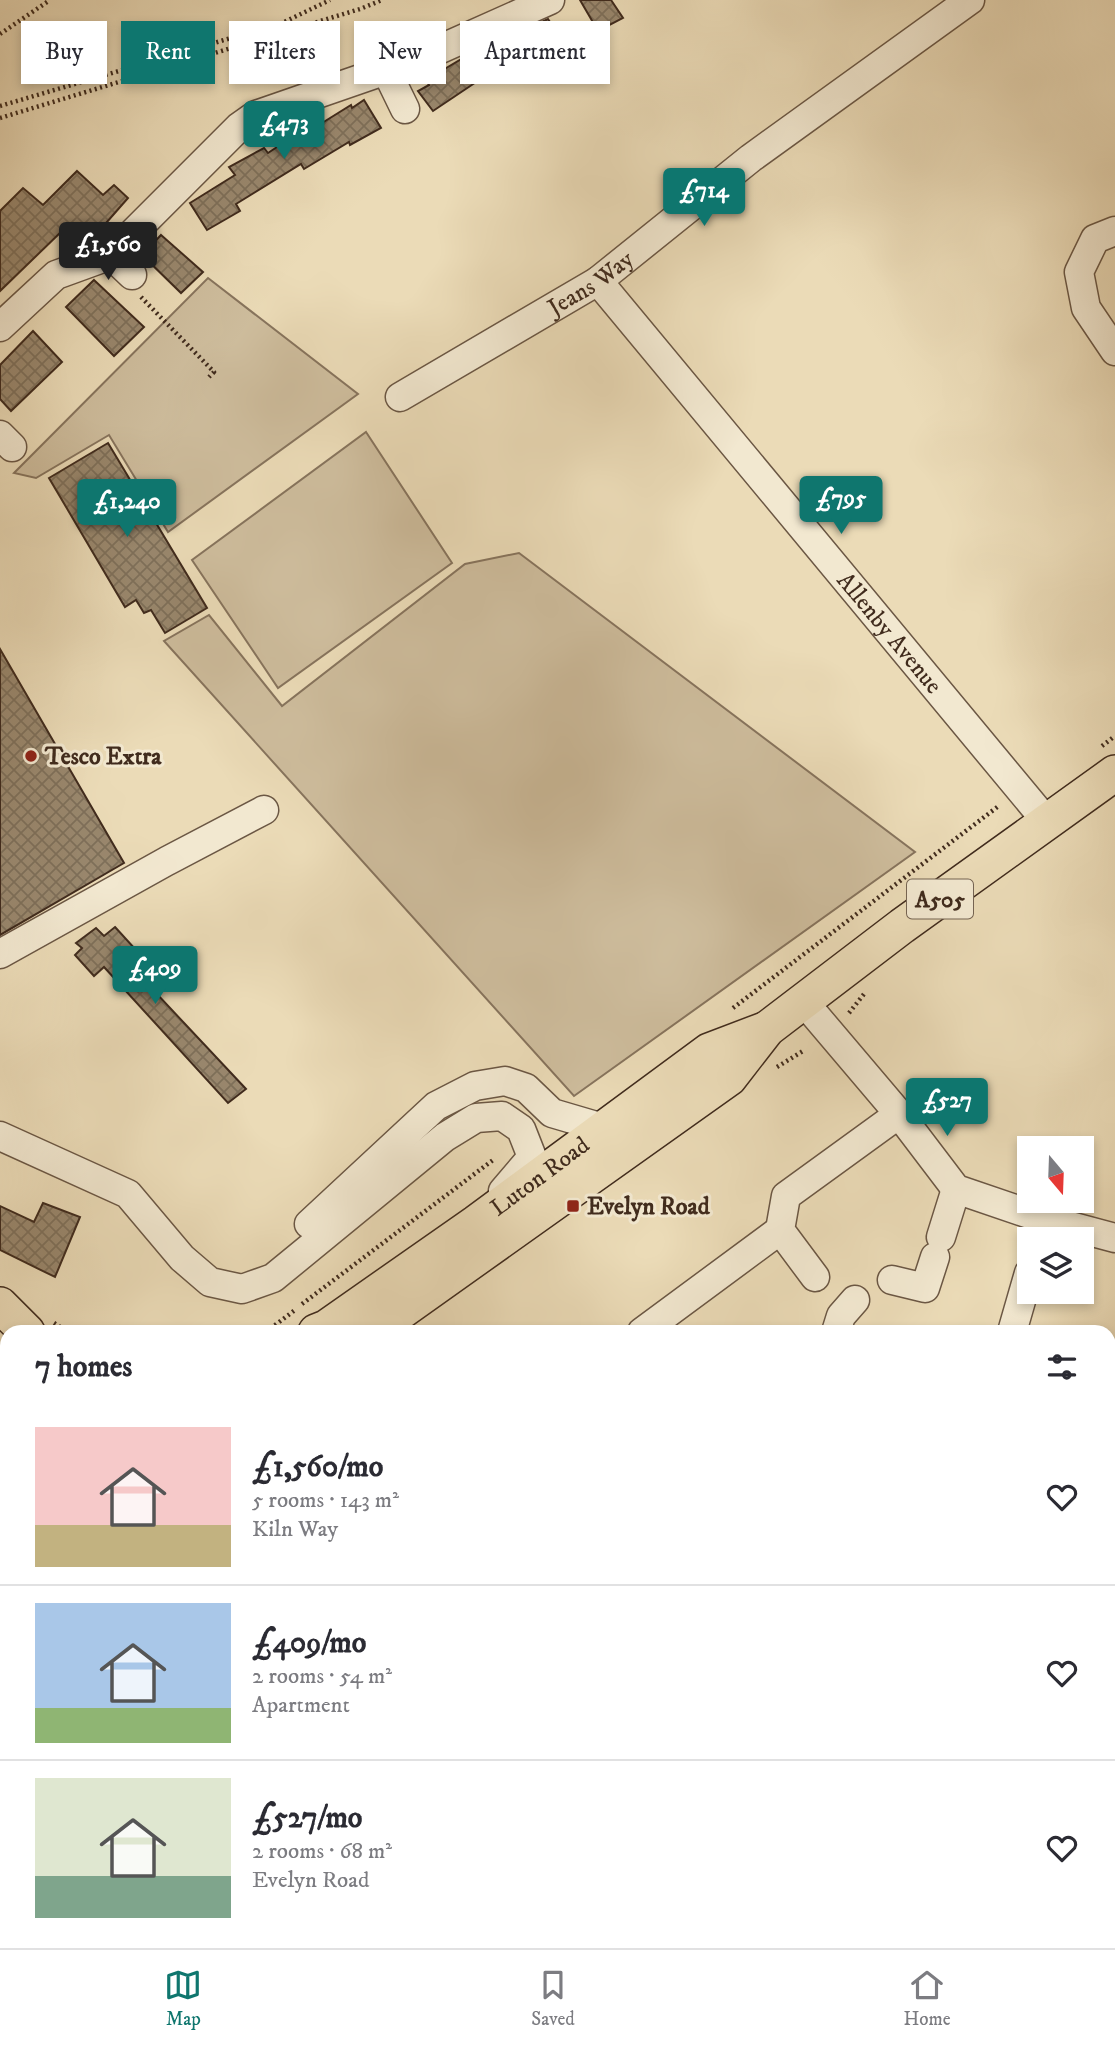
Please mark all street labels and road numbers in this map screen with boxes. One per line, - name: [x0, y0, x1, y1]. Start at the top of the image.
- street label: Jeans Way: [541, 244, 640, 324]
- street label: Allenby Avenue: [830, 566, 948, 700]
- road number: A505: [907, 879, 973, 918]
- street label: Luton Road: [485, 1130, 596, 1223]

